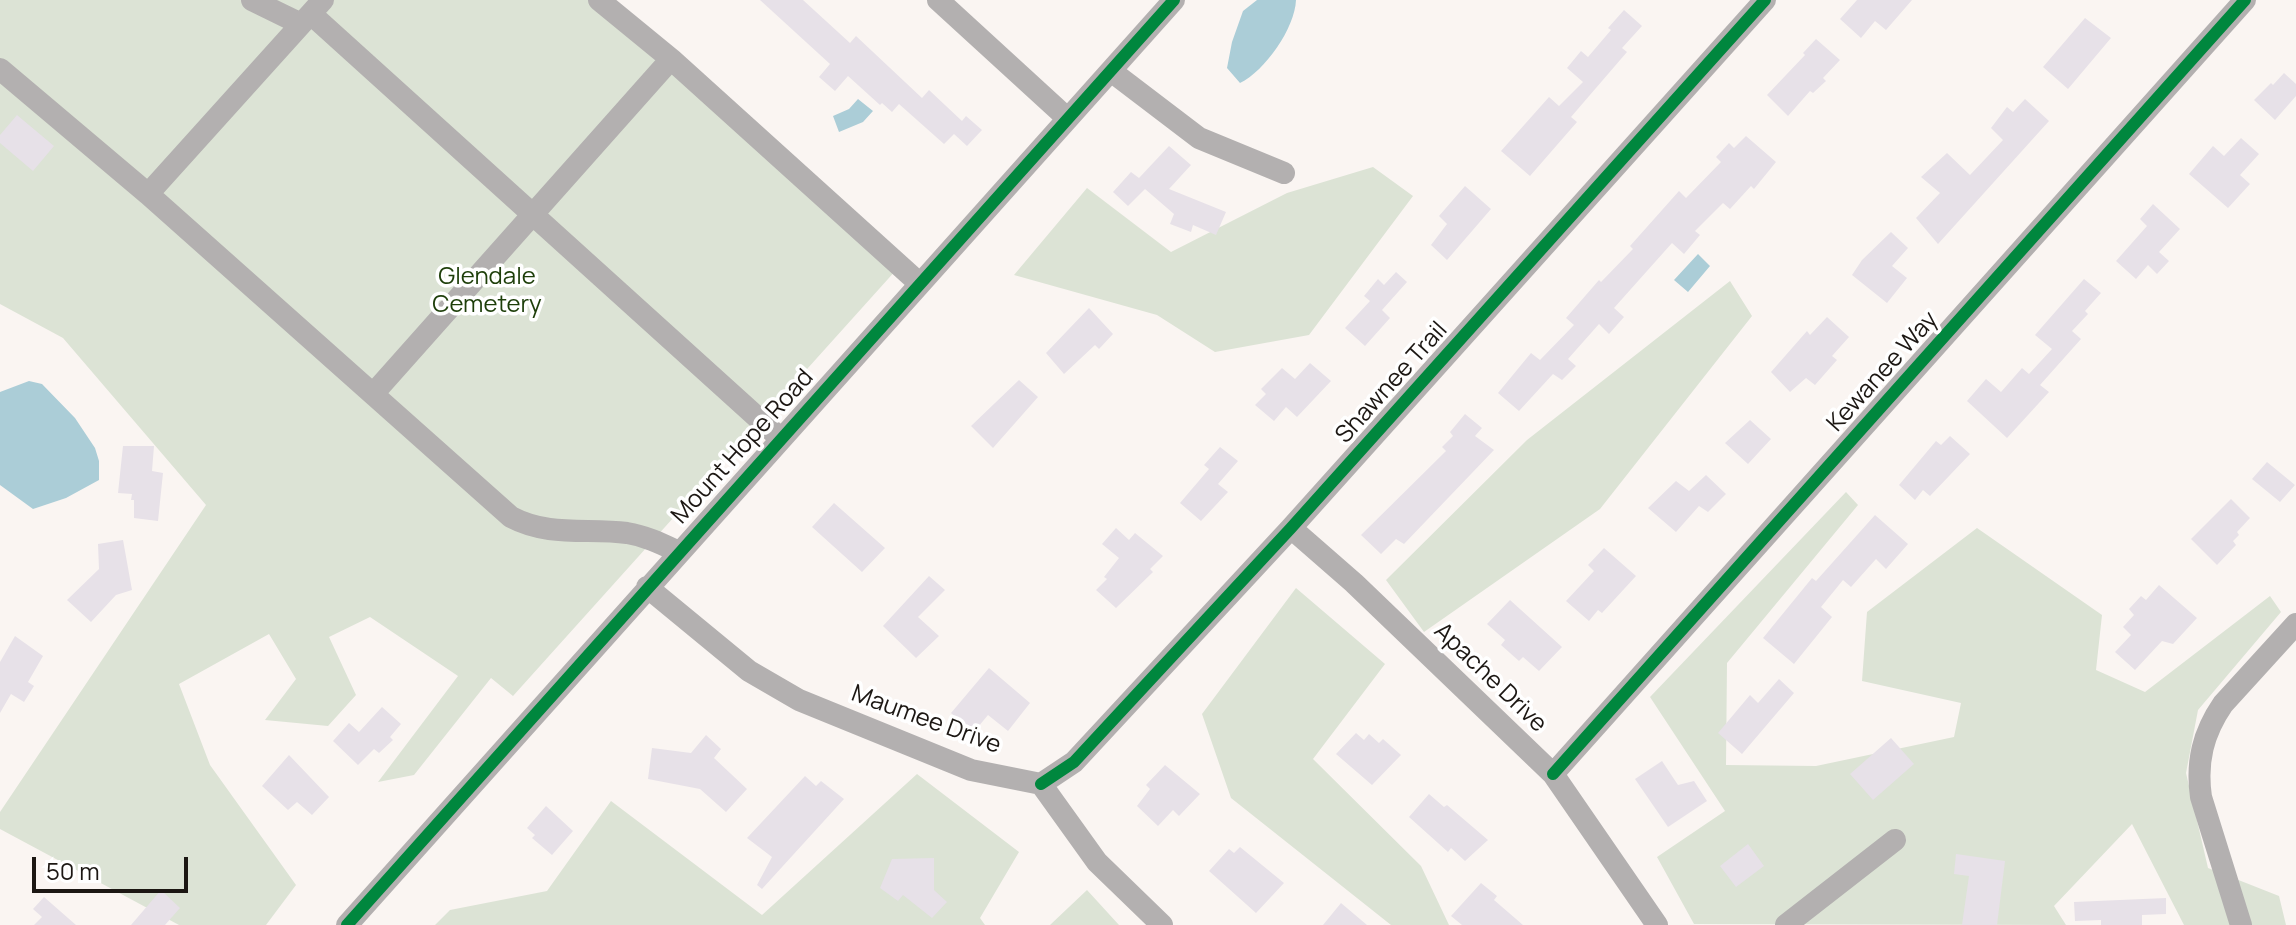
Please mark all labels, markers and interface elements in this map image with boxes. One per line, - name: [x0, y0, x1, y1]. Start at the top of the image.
- park label: Glendale Cemetery: [432, 263, 542, 319]
- street label: Kewanee Way: [1822, 306, 1944, 438]
- street label: Shawnee Trail: [1330, 316, 1454, 450]
- street label: Mount Hope Road: [666, 364, 820, 530]
- street label: Apache Drive: [1428, 617, 1552, 739]
- street label: Maumee Drive: [847, 680, 1005, 760]
- scale bar: [36, 841, 192, 891]
- text: 50 m: [46, 854, 100, 887]

